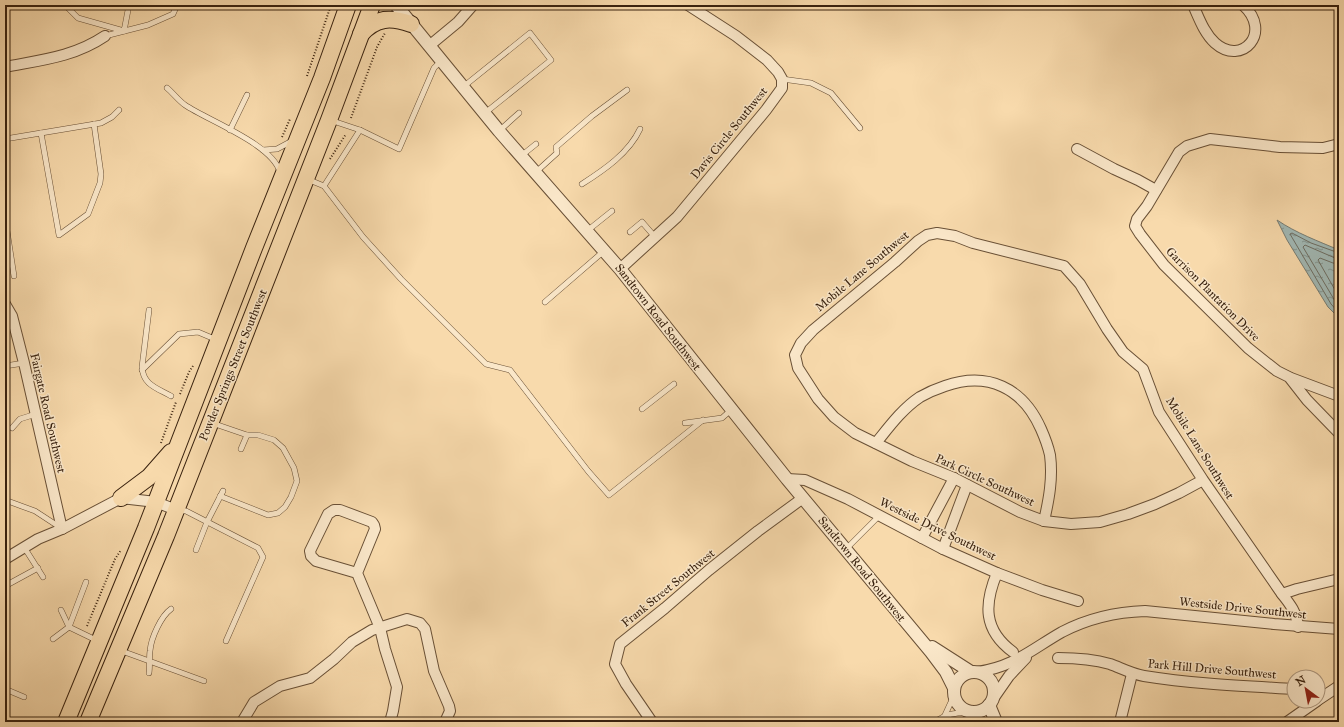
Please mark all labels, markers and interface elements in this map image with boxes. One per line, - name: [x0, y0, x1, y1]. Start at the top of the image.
- street label: Davis Circle Southwest: [688, 84, 771, 182]
- street label: Mobile Lane Southwest: [812, 227, 912, 314]
- street label: Garrison Plantation Drive: [1163, 244, 1263, 344]
- street label: Sandtown Road Southwest: [612, 261, 704, 374]
- street label: Powder Springs Street Southwest: [196, 286, 271, 443]
- street label: Fairgate Road Southwest: [26, 352, 69, 475]
- street label: Mobile Lane Southwest: [1163, 394, 1238, 502]
- street label: Park Circle Southwest: [933, 451, 1037, 509]
- street label: Westside Drive Southwest: [878, 495, 999, 564]
- street label: Sandtown Road Southwest: [815, 514, 909, 625]
- street label: Frank Street Southwest: [619, 546, 718, 630]
- street label: Westside Drive Southwest: [1179, 594, 1308, 622]
- street label: Park Hill Drive Southwest: [1147, 656, 1278, 682]
- north arrow: [1286, 669, 1326, 709]
- text: N: [1294, 673, 1309, 689]

